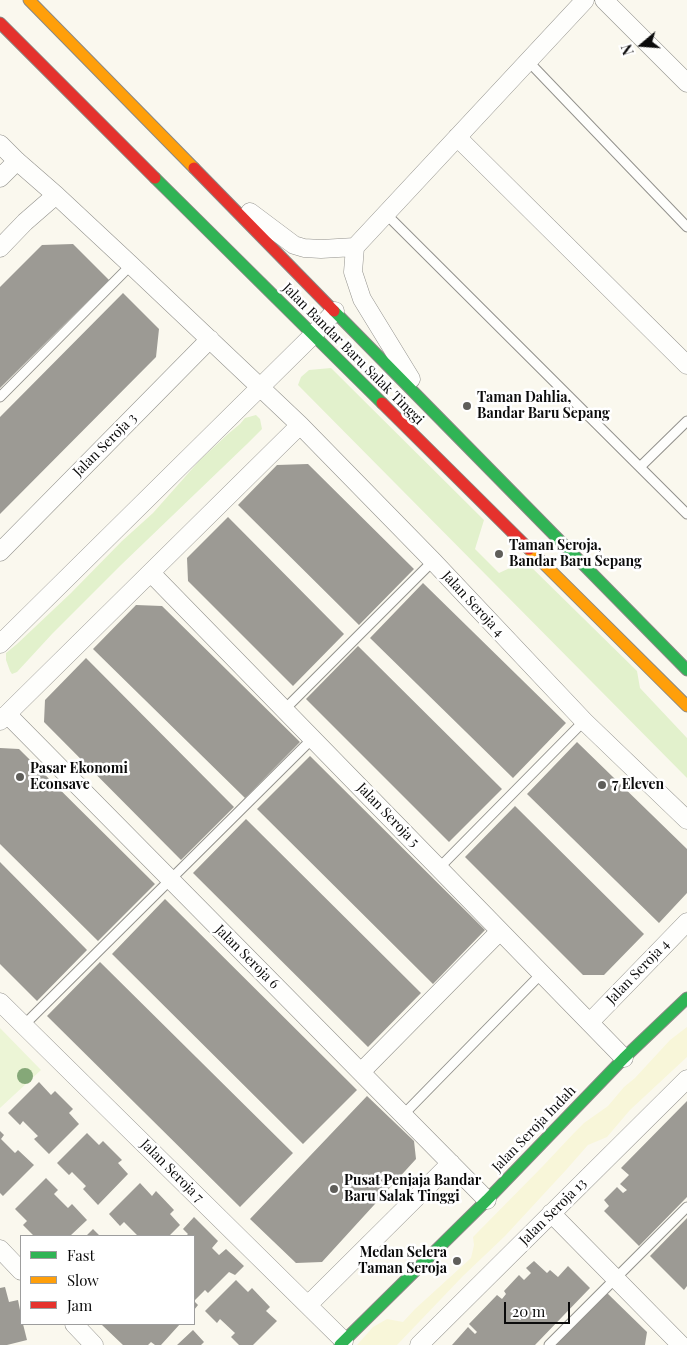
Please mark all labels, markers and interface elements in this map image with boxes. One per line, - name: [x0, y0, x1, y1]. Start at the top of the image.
- north arrow: [617, 20, 667, 70]
- text: N: [617, 42, 638, 58]
- street label: Jalan Bandar Baru Salak Tinggi: [279, 280, 427, 428]
- place label: Taman Dahlia, Bandar Baru Sepang: [477, 390, 610, 422]
- marker: Taman Dahlia, Bandar Baru Sepang: [461, 400, 473, 412]
- street label: Jalan Seroja 3: [70, 410, 140, 480]
- place label: Taman Seroja, Bandar Baru Sepang: [509, 538, 642, 570]
- marker: Taman Seroja, Bandar Baru Sepang: [493, 548, 505, 560]
- street label: Jalan Seroja 4: [438, 568, 508, 640]
- place label: Pasar Ekonomi Econsave: [30, 761, 128, 794]
- marker: Pasar Ekonomi Econsave: [14, 771, 26, 783]
- place label: 7 Eleven: [612, 777, 664, 793]
- marker: 7 Eleven: [596, 779, 608, 791]
- street label: Jalan Seroja 5: [353, 780, 423, 850]
- street label: Jalan Seroja 6: [211, 921, 283, 993]
- street label: Jalan Seroja 4: [603, 936, 673, 1008]
- street label: Jalan Seroja Indah: [489, 1083, 579, 1175]
- street label: Jalan Seroja 7: [137, 1136, 207, 1206]
- place label: Pusat Penjaja Bandar Baru Salak Tinggi: [344, 1173, 481, 1206]
- street label: Jalan Seroja 13: [516, 1175, 590, 1249]
- marker: Pusat Penjaja Bandar Baru Salak Tinggi: [328, 1183, 340, 1195]
- legend: [20, 1235, 195, 1325]
- text: Fast: [67, 1245, 95, 1265]
- place label: Medan Selera Taman Seroja: [358, 1245, 447, 1278]
- marker: Medan Selera Taman Seroja: [451, 1255, 463, 1267]
- text: Slow: [67, 1270, 99, 1290]
- scale bar: [507, 1292, 573, 1324]
- text: Jam: [67, 1295, 92, 1315]
- text: 20 m: [512, 1301, 545, 1321]

